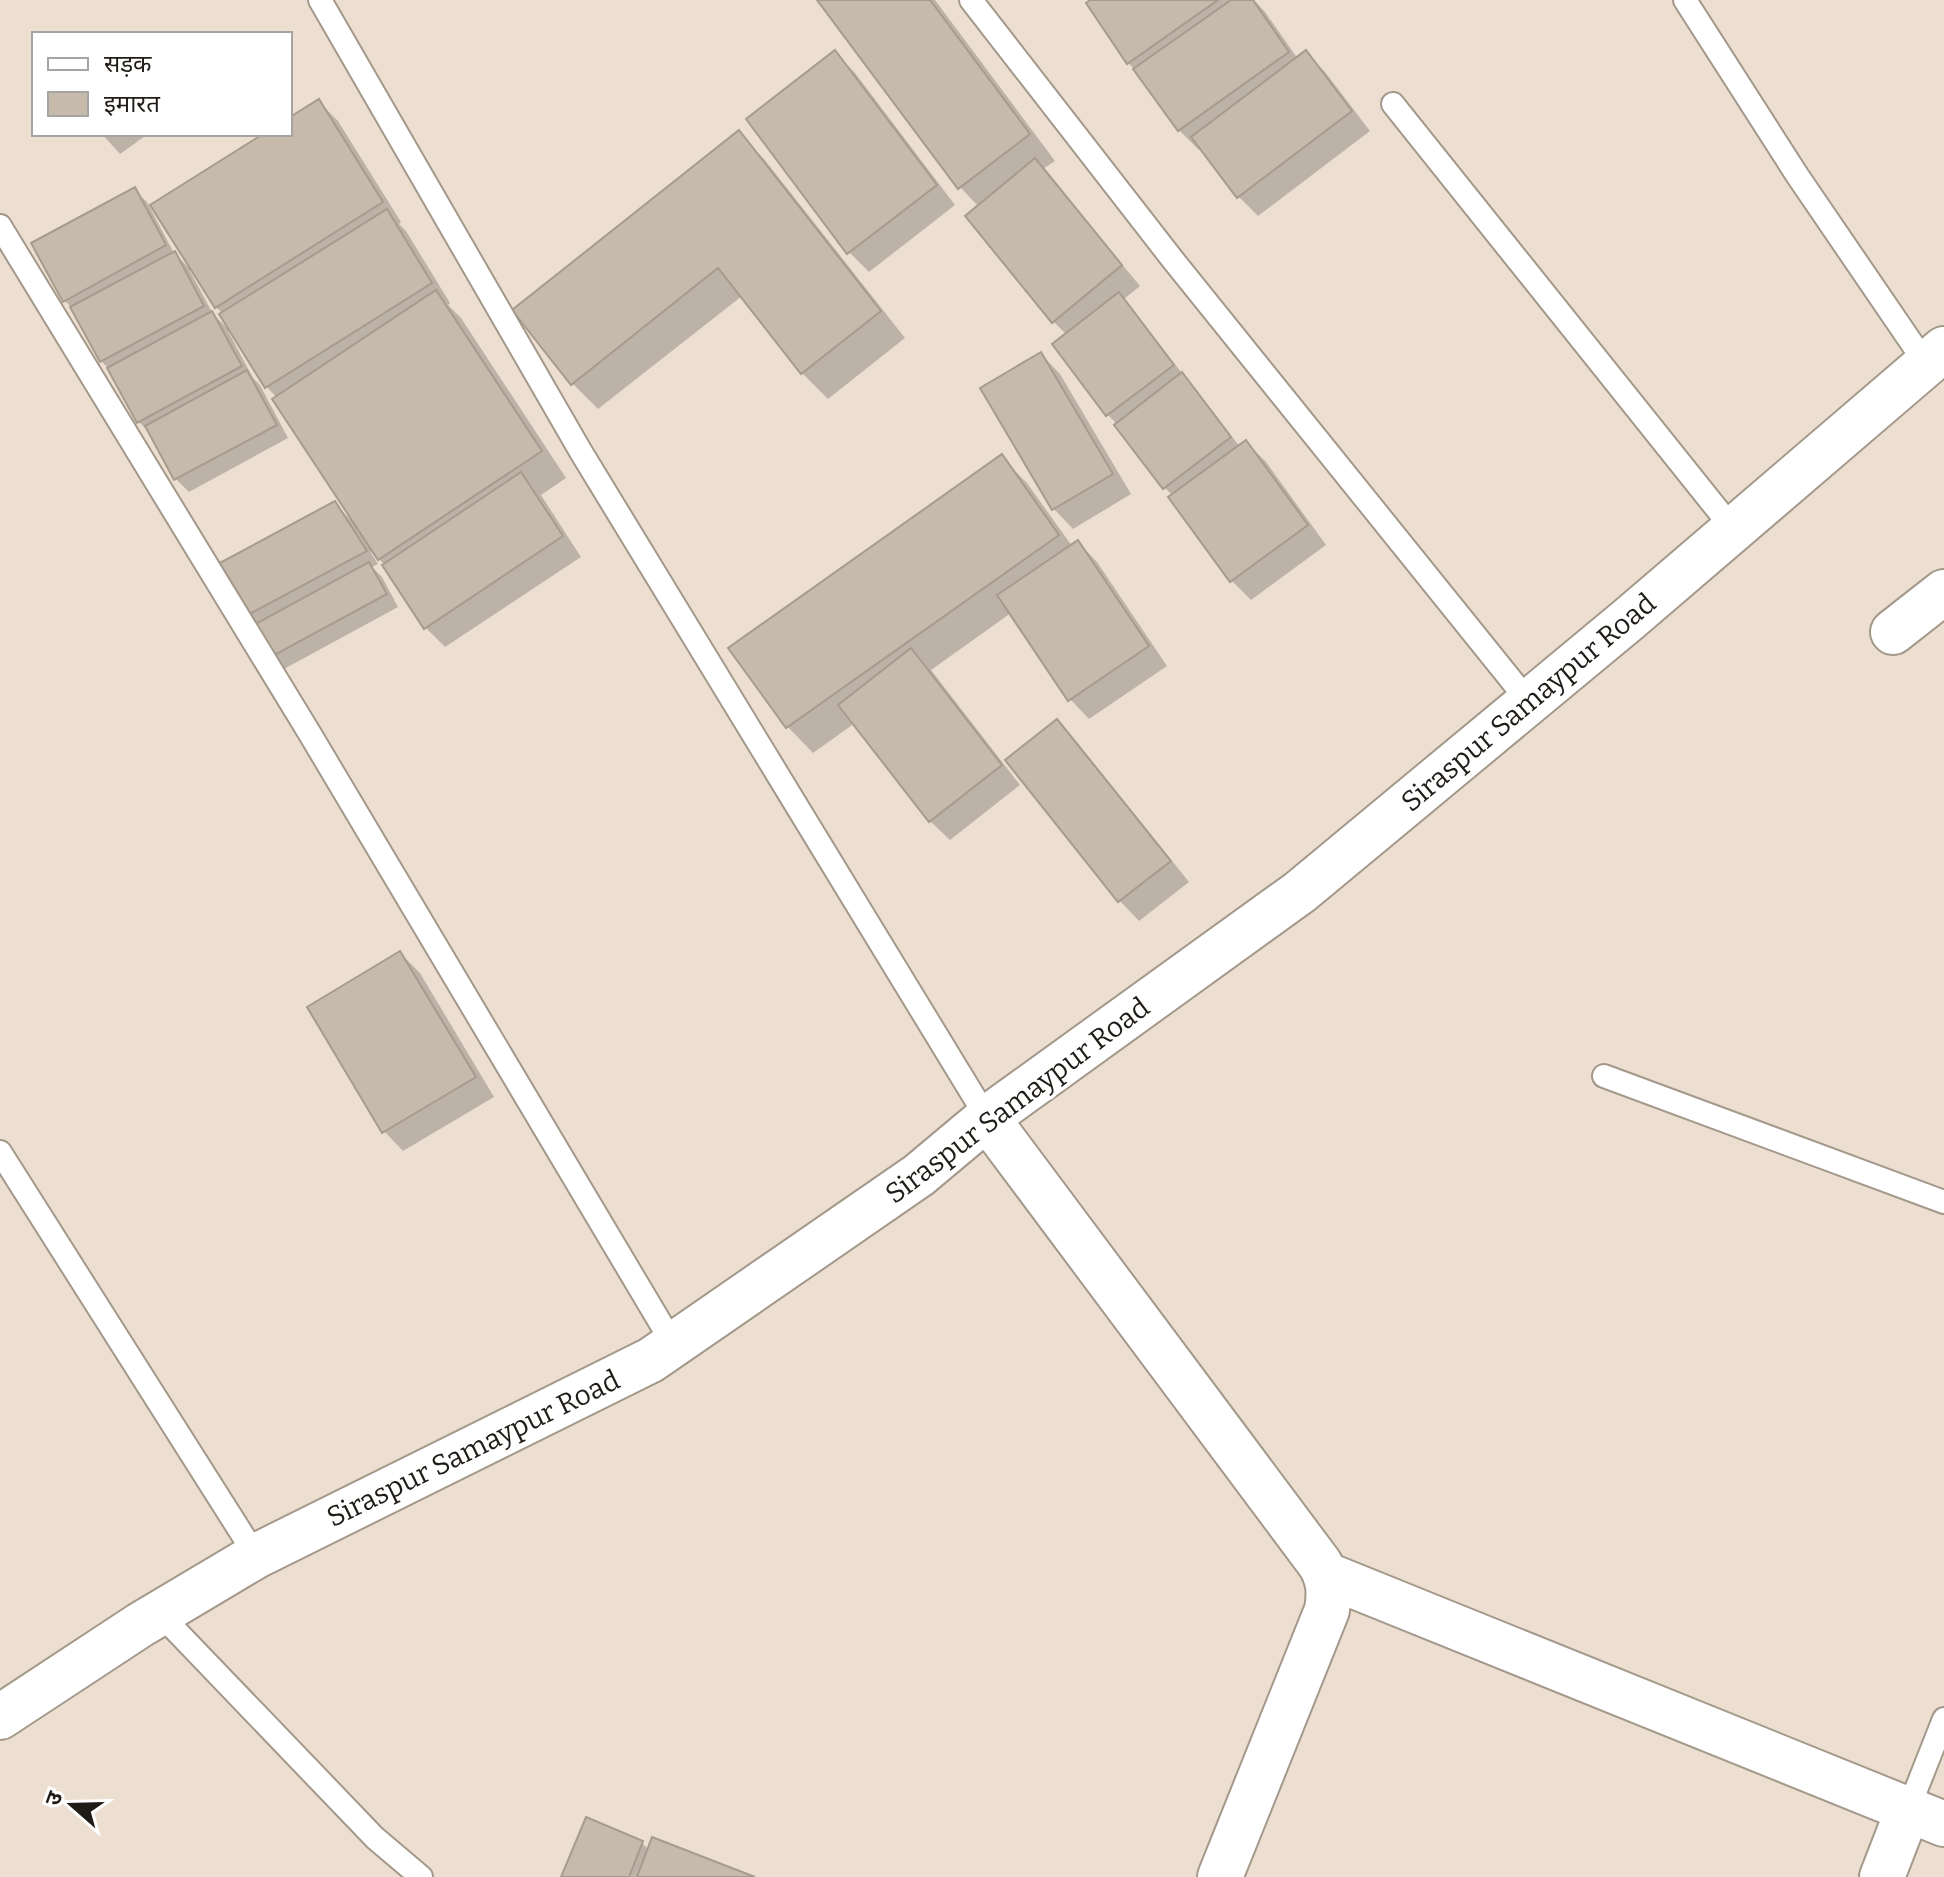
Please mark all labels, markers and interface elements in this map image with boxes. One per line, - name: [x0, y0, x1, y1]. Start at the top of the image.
- legend: [32, 32, 292, 136]
- text: सड़क: [104, 50, 152, 78]
- text: इमारत: [104, 90, 161, 118]
- street label: Siraspur Samaypur Road: [1395, 586, 1662, 818]
- street label: Siraspur Samaypur Road: [879, 990, 1156, 1210]
- street label: Siraspur Samaypur Road: [321, 1363, 625, 1534]
- north arrow: [32, 1765, 112, 1845]
- text: उ: [39, 1787, 69, 1809]

